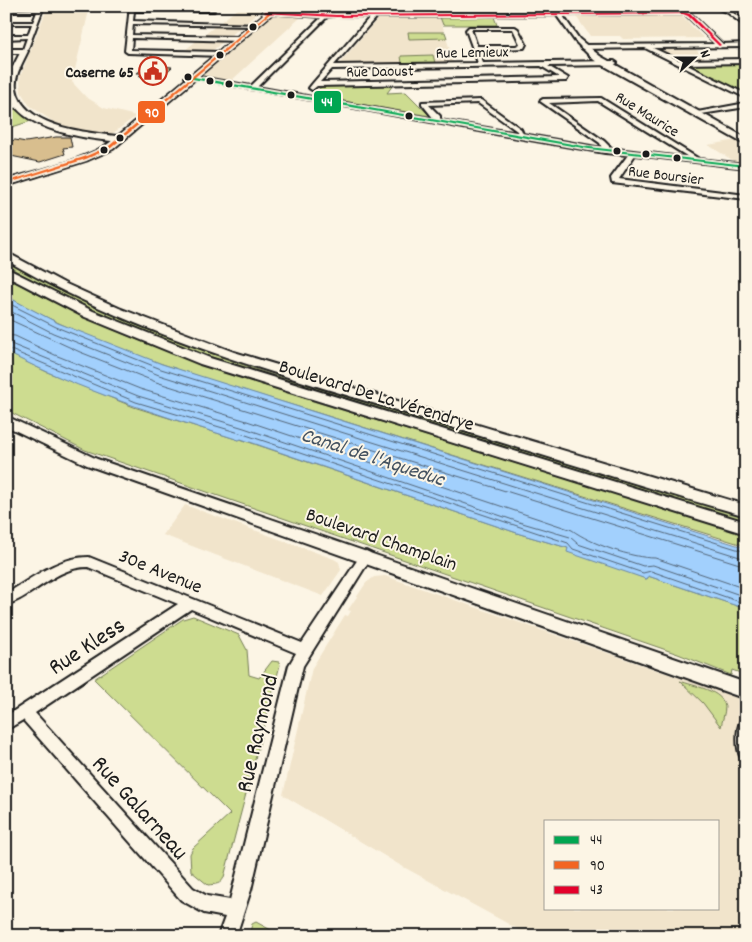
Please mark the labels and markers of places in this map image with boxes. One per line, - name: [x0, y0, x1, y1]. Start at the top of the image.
- unlabelled marker: [248, 22, 258, 32]
- unlabelled marker: [215, 50, 225, 60]
- public building icon: Caserne 65: [138, 56, 168, 86]
- place label: Caserne 65: [66, 62, 134, 85]
- unlabelled marker: [183, 72, 193, 82]
- unlabelled marker: [205, 76, 215, 86]
- unlabelled marker: [224, 79, 234, 89]
- unlabelled marker: [286, 90, 296, 100]
- unlabelled marker: [404, 111, 414, 121]
- unlabelled marker: [115, 133, 125, 143]
- unlabelled marker: [99, 145, 109, 155]
- unlabelled marker: [612, 146, 622, 156]
- unlabelled marker: [641, 149, 651, 159]
- unlabelled marker: [672, 153, 682, 163]

